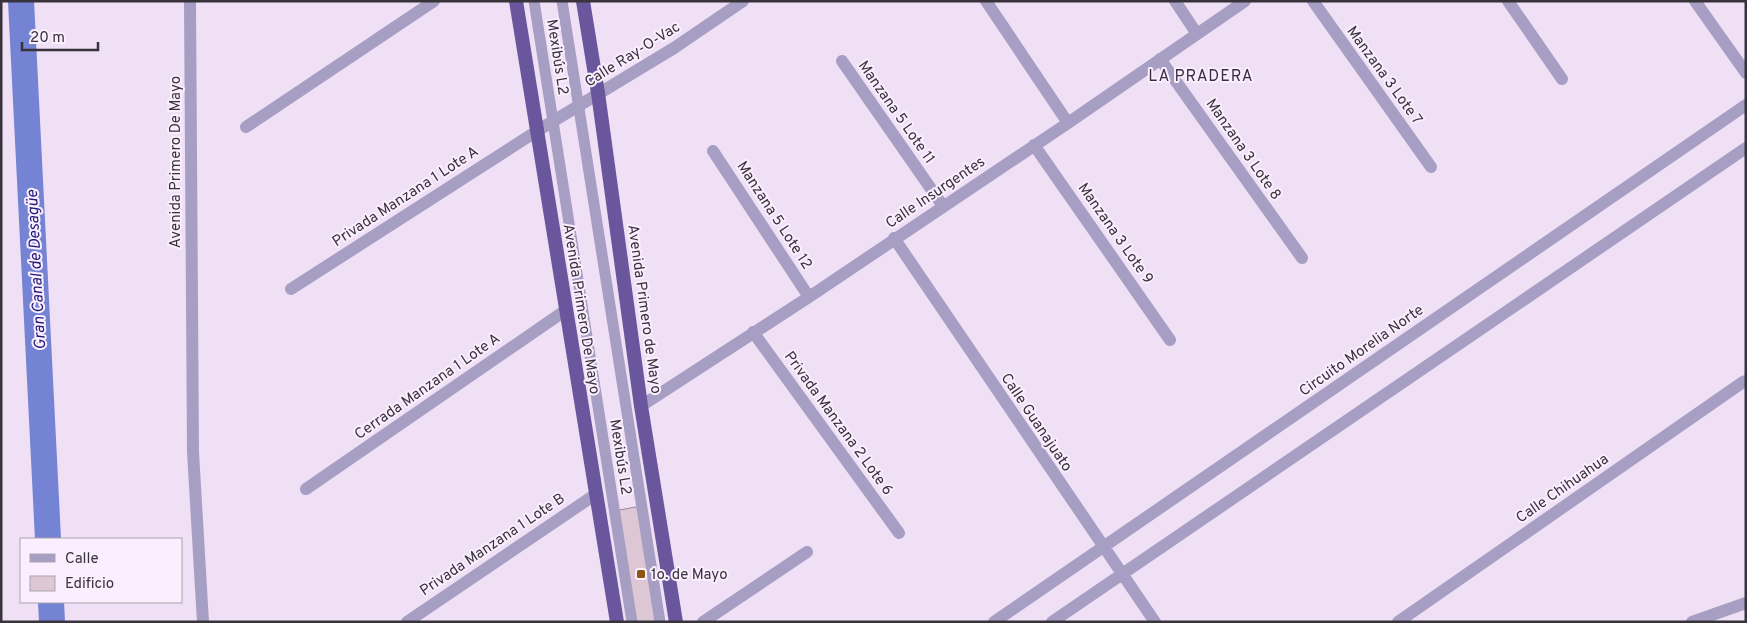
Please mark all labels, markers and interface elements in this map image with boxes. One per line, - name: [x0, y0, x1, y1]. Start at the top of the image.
- street label: Mexibús L2: [541, 18, 572, 96]
- street label: Calle Ray-O-Vac: [581, 18, 684, 92]
- scale bar: [22, 20, 99, 52]
- street label: Manzana 3 Lote 7: [1342, 23, 1426, 129]
- text: 20 m: [30, 29, 65, 48]
- street label: Manzana 5 Lote 11: [853, 58, 938, 168]
- district label: LA PRADERA: [1148, 67, 1254, 87]
- street label: Avenida Primero De Mayo: [167, 76, 186, 248]
- street label: Manzana 3 Lote 8: [1201, 96, 1285, 204]
- street label: Privada Manzana 1 Lote A: [329, 143, 483, 252]
- street label: Calle Insurgentes: [882, 153, 989, 234]
- street label: Manzana 5 Lote 12: [732, 158, 816, 273]
- street label: Manzana 3 Lote 9: [1073, 180, 1157, 288]
- water label: Gran Canal de Desagüe: [23, 189, 51, 350]
- street label: Avenida Primero De Mayo: [558, 223, 603, 396]
- street label: Avenida Primero de Mayo: [622, 223, 665, 395]
- street label: Circuito Morelia Norte: [1296, 301, 1428, 401]
- street label: Cerrada Manzana 1 Lote A: [351, 330, 504, 445]
- street label: Privada Manzana 2 Lote 6: [779, 348, 896, 500]
- street label: Calle Guanajuato: [996, 370, 1076, 476]
- street label: Mexibús L2: [604, 418, 635, 496]
- street label: Calle Chihuahua: [1513, 450, 1613, 528]
- street label: Privada Manzana 1 Lote B: [417, 490, 569, 601]
- legend: [20, 538, 182, 603]
- text: Calle: [65, 550, 99, 569]
- place label: 1o. de Mayo: [651, 566, 728, 585]
- marker: 1o. de Mayo: [635, 568, 647, 580]
- text: Edificio: [65, 575, 114, 594]

